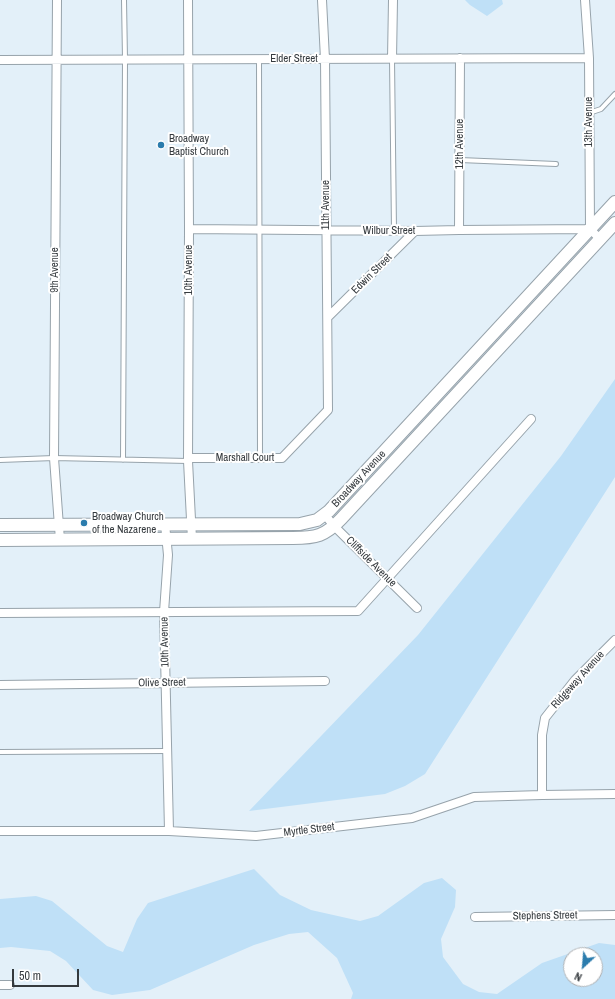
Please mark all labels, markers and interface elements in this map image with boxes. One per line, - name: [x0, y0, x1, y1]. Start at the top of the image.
- street label: Elder Street: [270, 52, 318, 66]
- street label: 13th Avenue: [582, 97, 596, 147]
- street label: 12th Avenue: [453, 119, 467, 169]
- place label: Broadway Baptist Church: [169, 132, 229, 158]
- marker: Broadway Baptist Church: [156, 140, 166, 150]
- street label: 11th Avenue: [319, 180, 333, 230]
- street label: Wilbur Street: [363, 224, 415, 238]
- street label: 10th Avenue: [182, 245, 196, 295]
- street label: 9th Avenue: [48, 247, 62, 293]
- street label: Edwin Street: [349, 251, 395, 297]
- street label: Broadway Avenue: [329, 448, 389, 510]
- street label: Marshall Court: [216, 451, 274, 465]
- place label: Broadway Church of the Nazarene: [92, 510, 164, 536]
- marker: Broadway Church of the Nazarene: [79, 518, 89, 528]
- street label: Cliffside Avenue: [343, 534, 399, 590]
- street label: 10th Avenue: [158, 617, 172, 667]
- street label: Ridgeway Avenue: [549, 648, 607, 712]
- street label: Olive Street: [138, 676, 186, 690]
- street label: Myrtle Street: [283, 820, 335, 840]
- street label: Stephens Street: [513, 909, 577, 923]
- north arrow: [563, 947, 603, 987]
- scale bar: [14, 961, 81, 987]
- text: 50 m: [19, 968, 41, 984]
- text: N: [572, 969, 584, 985]

